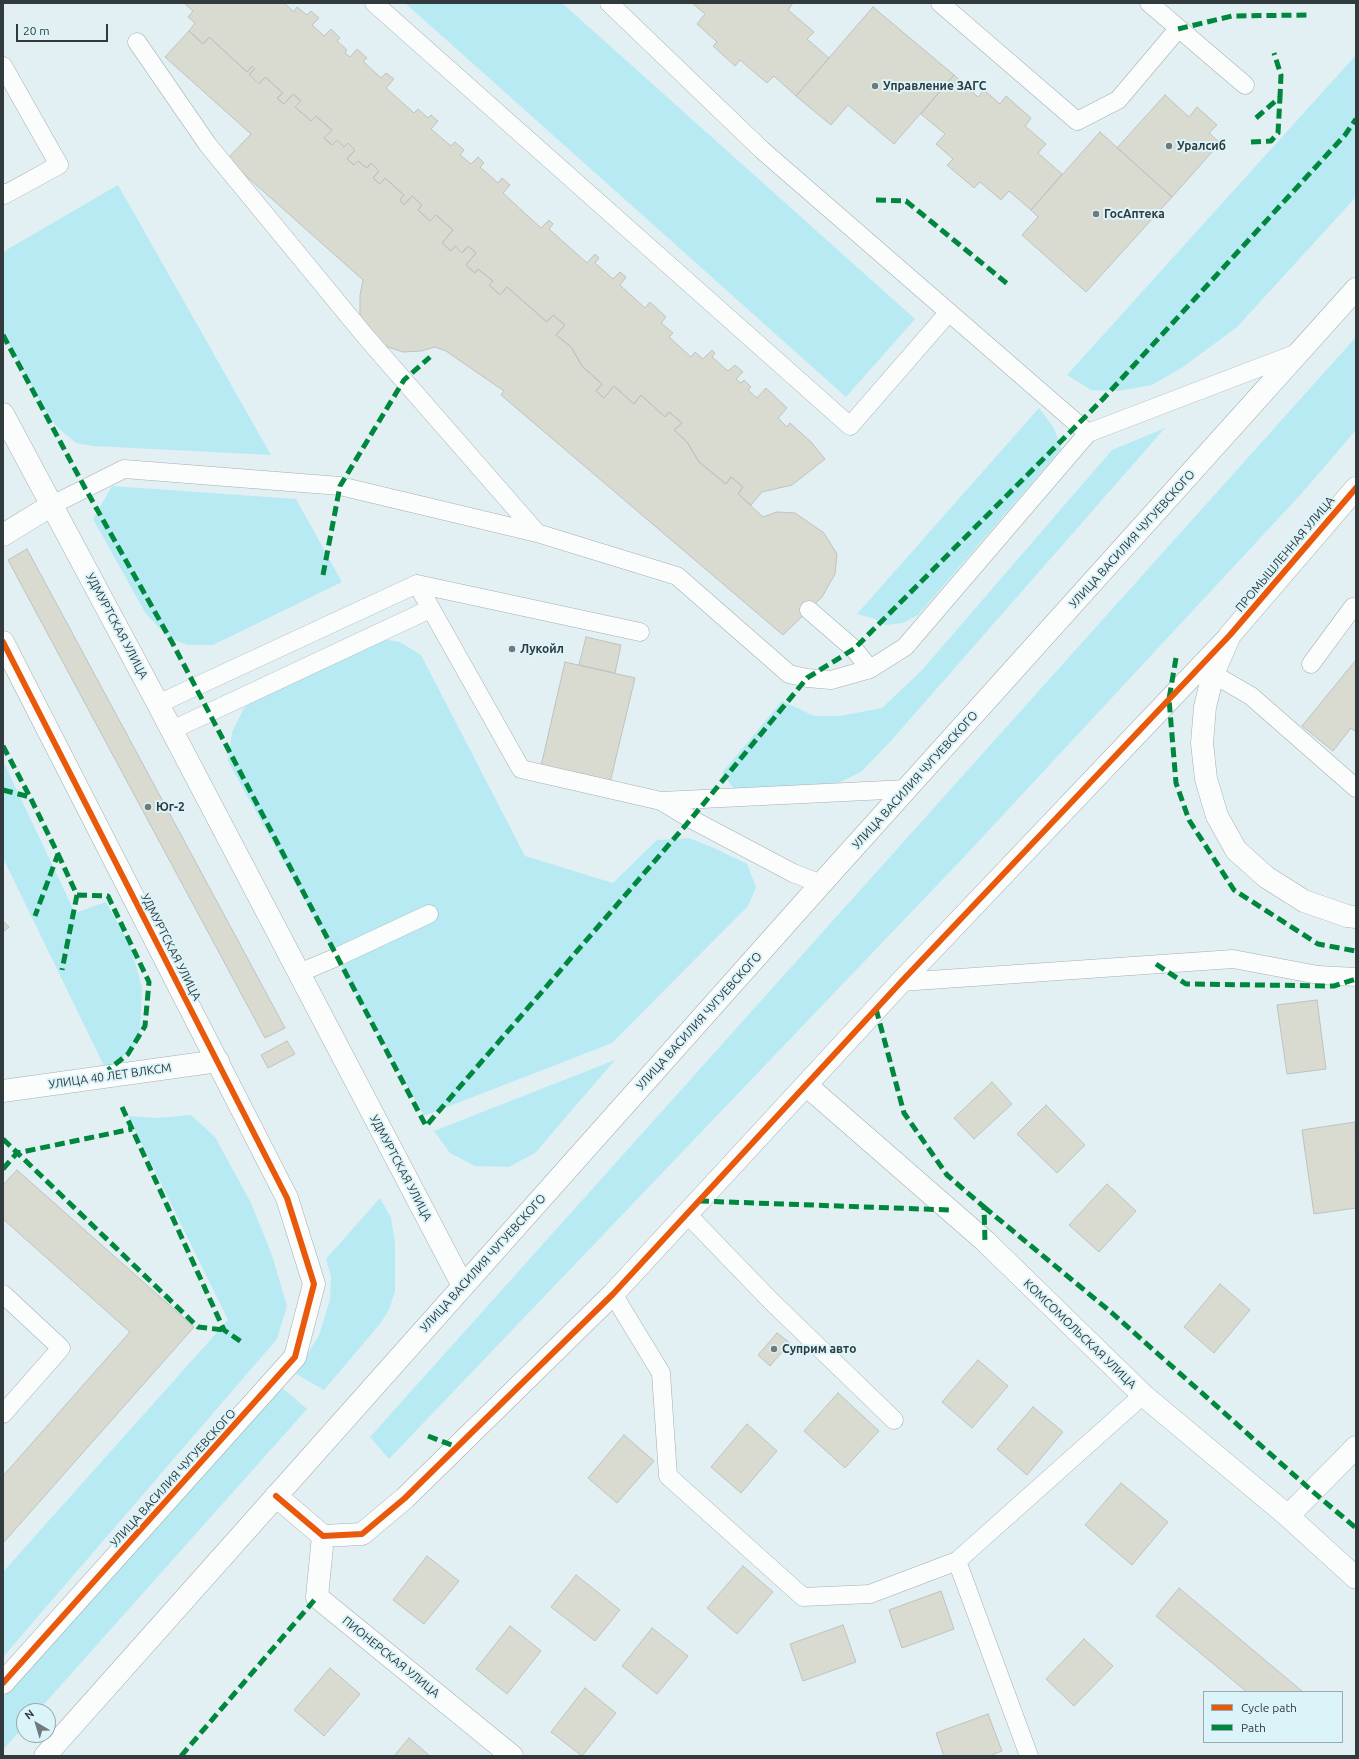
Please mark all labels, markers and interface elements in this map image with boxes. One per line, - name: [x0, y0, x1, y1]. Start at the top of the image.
- scale bar: [18, 16, 110, 42]
- text: 20 m: [23, 24, 50, 37]
- place label: Управление ЗАГС: [883, 79, 987, 93]
- marker: Управление ЗАГС: [870, 81, 880, 91]
- place label: Уралсиб: [1177, 139, 1226, 153]
- marker: Уралсиб: [1164, 141, 1174, 151]
- place label: ГосАптека: [1104, 207, 1165, 221]
- marker: ГосАптека: [1091, 209, 1101, 219]
- street label: УЛИЦА ВАСИЛИЯ ЧУГУЕВСКОГО: [1066, 467, 1198, 611]
- street label: ПРОМЫШЛЕННАЯ УЛИЦА: [1232, 493, 1338, 615]
- street label: УДМУРТСКАЯ УЛИЦА: [83, 570, 151, 682]
- place label: Лукойл: [520, 642, 564, 656]
- marker: Лукойл: [507, 644, 517, 654]
- street label: УЛИЦА ВАСИЛИЯ ЧУГУЕВСКОГО: [849, 708, 981, 852]
- place label: Юг-2: [156, 800, 185, 814]
- marker: Юг-2: [143, 802, 153, 812]
- street label: УДМУРТСКАЯ УЛИЦА: [138, 891, 204, 1003]
- street label: УЛИЦА ВАСИЛИЯ ЧУГУЕВСКОГО: [633, 949, 765, 1093]
- street label: УЛИЦА 40 ЛЕТ ВЛКСМ: [48, 1060, 172, 1092]
- street label: УДМУРТСКАЯ УЛИЦА: [367, 1112, 435, 1224]
- street label: УЛИЦА ВАСИЛИЯ ЧУГУЕВСКОГО: [417, 1191, 549, 1335]
- street label: КОМСОМОЛЬСКАЯ УЛИЦА: [1021, 1276, 1139, 1392]
- place label: Суприм авто: [782, 1342, 856, 1356]
- marker: Суприм авто: [769, 1344, 779, 1354]
- street label: УЛИЦА ВАСИЛИЯ ЧУГУЕВСКОГО: [107, 1406, 239, 1550]
- street label: ПИОНЕРСКАЯ УЛИЦА: [339, 1613, 443, 1701]
- legend: [1203, 1691, 1343, 1743]
- text: Cycle path: [1241, 1701, 1297, 1714]
- north arrow: [16, 1703, 56, 1743]
- text: N: [22, 1707, 36, 1722]
- text: Path: [1241, 1721, 1266, 1734]

